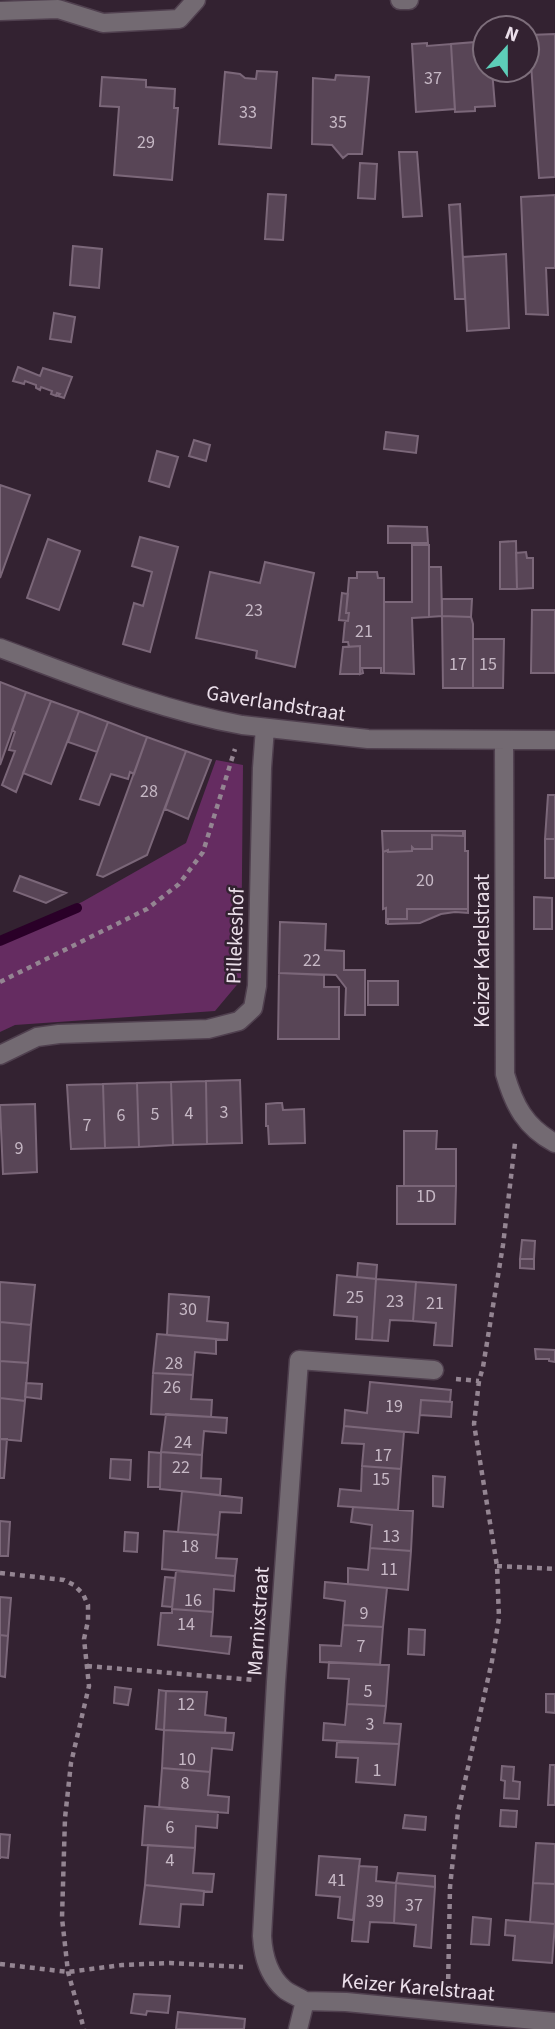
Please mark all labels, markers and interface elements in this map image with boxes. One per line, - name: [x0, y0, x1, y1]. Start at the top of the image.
- north arrow: [471, 14, 541, 84]
- text: N: [501, 20, 522, 49]
- house number: 37: [424, 66, 442, 91]
- house number: 33: [239, 100, 257, 125]
- house number: 35: [329, 110, 347, 135]
- house number: 29: [137, 130, 155, 155]
- house number: 23: [245, 598, 263, 623]
- house number: 21: [355, 619, 373, 644]
- house number: 17: [449, 652, 467, 677]
- house number: 15: [479, 652, 497, 677]
- street label: Gaverlandstraat: [204, 677, 348, 729]
- house number: 28: [140, 779, 158, 804]
- house number: 20: [416, 868, 434, 893]
- street label: Keizer Karelstraat: [467, 874, 497, 1028]
- street label: Pillekeshof: [218, 886, 252, 985]
- house number: 22: [303, 948, 321, 973]
- house number: 3: [220, 1100, 229, 1125]
- house number: 4: [185, 1101, 194, 1126]
- house number: 5: [151, 1102, 160, 1127]
- house number: 6: [117, 1103, 126, 1128]
- house number: 7: [83, 1113, 92, 1138]
- house number: 9: [15, 1136, 24, 1161]
- house number: 1D: [416, 1184, 436, 1209]
- house number: 25: [346, 1285, 364, 1310]
- house number: 23: [386, 1289, 404, 1314]
- house number: 21: [426, 1291, 444, 1316]
- house number: 30: [179, 1297, 197, 1322]
- house number: 28: [165, 1351, 183, 1376]
- house number: 26: [163, 1375, 181, 1400]
- house number: 19: [385, 1394, 403, 1419]
- house number: 24: [174, 1430, 192, 1455]
- house number: 17: [374, 1443, 392, 1468]
- house number: 22: [172, 1455, 190, 1480]
- house number: 15: [372, 1467, 390, 1492]
- house number: 13: [382, 1524, 400, 1549]
- house number: 18: [181, 1534, 199, 1559]
- house number: 11: [380, 1557, 398, 1582]
- street label: Marnixstraat: [239, 1565, 277, 1677]
- house number: 16: [184, 1588, 202, 1613]
- house number: 9: [360, 1601, 369, 1626]
- house number: 14: [177, 1612, 195, 1637]
- house number: 7: [357, 1634, 366, 1659]
- house number: 5: [364, 1679, 373, 1704]
- house number: 12: [177, 1692, 195, 1717]
- house number: 3: [366, 1712, 375, 1737]
- house number: 10: [178, 1747, 196, 1772]
- house number: 1: [373, 1758, 381, 1783]
- house number: 8: [181, 1771, 190, 1796]
- house number: 6: [166, 1815, 175, 1840]
- house number: 4: [166, 1848, 175, 1873]
- house number: 41: [328, 1868, 346, 1893]
- house number: 39: [366, 1889, 384, 1914]
- house number: 37: [405, 1893, 423, 1918]
- street label: Keizer Karelstraat: [340, 1965, 496, 2009]

